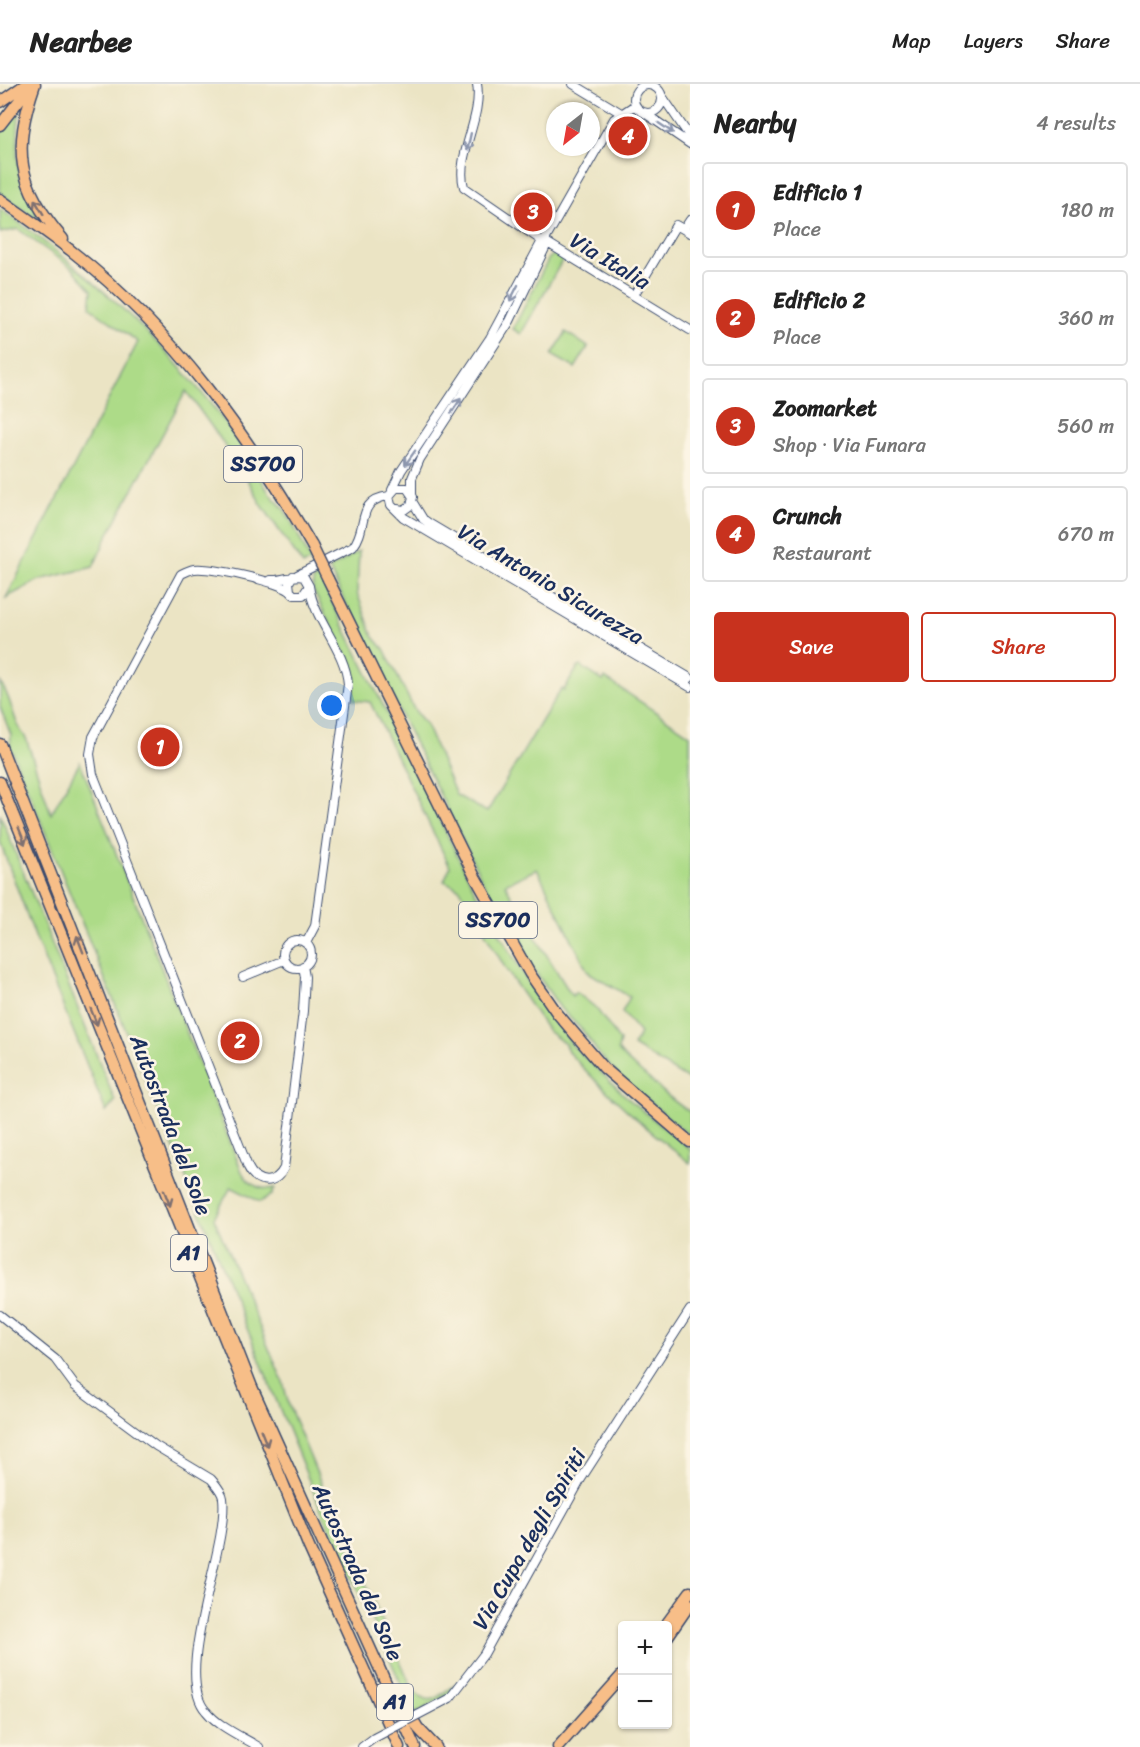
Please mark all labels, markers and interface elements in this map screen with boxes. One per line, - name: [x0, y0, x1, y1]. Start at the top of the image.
- text: Nearbee: [30, 17, 132, 66]
- text: Map: [892, 22, 931, 60]
- text: Layers: [964, 22, 1023, 60]
- text: Share: [1056, 22, 1110, 60]
- text: Nearby: [714, 100, 796, 146]
- north arrow: [546, 102, 600, 156]
- text: 4 results: [1036, 106, 1116, 141]
- pin: 4: [608, 113, 648, 158]
- one-way arrow: [657, 122, 674, 134]
- one-way arrow: [463, 131, 474, 151]
- text: Edificio 1: [773, 173, 862, 212]
- pin: 3: [514, 190, 552, 234]
- text: 1: [731, 193, 740, 228]
- text: 180 m: [1060, 193, 1114, 228]
- one-way arrow: [33, 199, 45, 216]
- text: Place: [773, 212, 821, 247]
- street label: Via Italia: [562, 221, 659, 301]
- text: Edificio 2: [773, 281, 866, 320]
- one-way arrow: [508, 283, 519, 301]
- text: 2: [730, 301, 741, 336]
- text: 360 m: [1058, 301, 1114, 336]
- text: Place: [773, 320, 821, 355]
- text: Zoomarket: [773, 389, 877, 428]
- one-way arrow: [450, 398, 462, 414]
- text: 3: [730, 409, 741, 444]
- text: 560 m: [1057, 409, 1114, 444]
- text: Shop · Via Funara: [773, 428, 926, 463]
- road number: SS700: [224, 446, 302, 482]
- one-way arrow: [404, 449, 416, 465]
- text: Crunch: [773, 497, 842, 536]
- street label: Via Antonio Sicurezza: [450, 513, 652, 655]
- text: 4: [729, 517, 742, 552]
- text: 670 m: [1058, 517, 1114, 552]
- text: Restaurant: [773, 536, 872, 571]
- button: Save: [714, 612, 909, 682]
- button: Share: [921, 612, 1116, 682]
- your location: [317, 691, 346, 720]
- pin: 1: [140, 724, 180, 770]
- one-way arrow: [17, 827, 28, 845]
- road number: SS700: [459, 902, 537, 938]
- one-way arrow: [73, 935, 84, 953]
- one-way arrow: [90, 1008, 101, 1026]
- pin: 2: [220, 1018, 260, 1064]
- street label: Autostrada del Sole: [118, 1028, 224, 1221]
- one-way arrow: [162, 1189, 173, 1207]
- road number: A1: [171, 1235, 207, 1271]
- one-way arrow: [259, 1428, 270, 1446]
- street label: Via Cupa degli Spiriti: [461, 1440, 597, 1637]
- street label: Autostrada del Sole: [301, 1476, 415, 1667]
- map controls: [618, 1621, 672, 1729]
- button: +: [618, 1621, 672, 1675]
- button: −: [618, 1675, 672, 1729]
- road number: A1: [377, 1684, 413, 1720]

